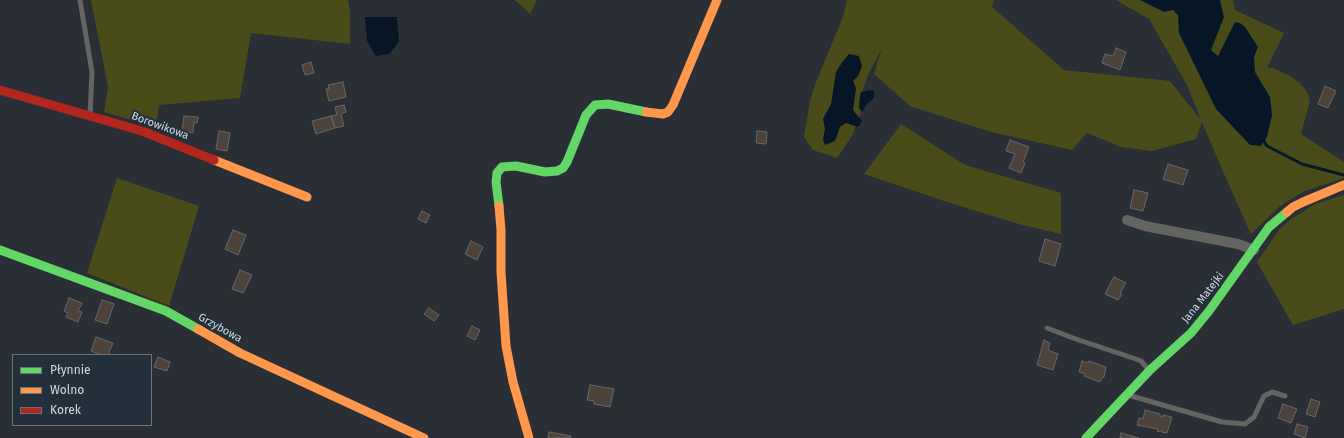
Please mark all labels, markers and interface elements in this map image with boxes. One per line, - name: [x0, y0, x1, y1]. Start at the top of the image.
- street label: Borowikowa: [129, 110, 191, 142]
- street label: Jana Matejki: [1179, 270, 1227, 326]
- street label: Grzybowa: [196, 311, 244, 345]
- legend: [12, 354, 152, 426]
- text: Płynnie: [50, 363, 91, 377]
- text: Wolno: [50, 383, 84, 397]
- text: Korek: [50, 403, 81, 417]

